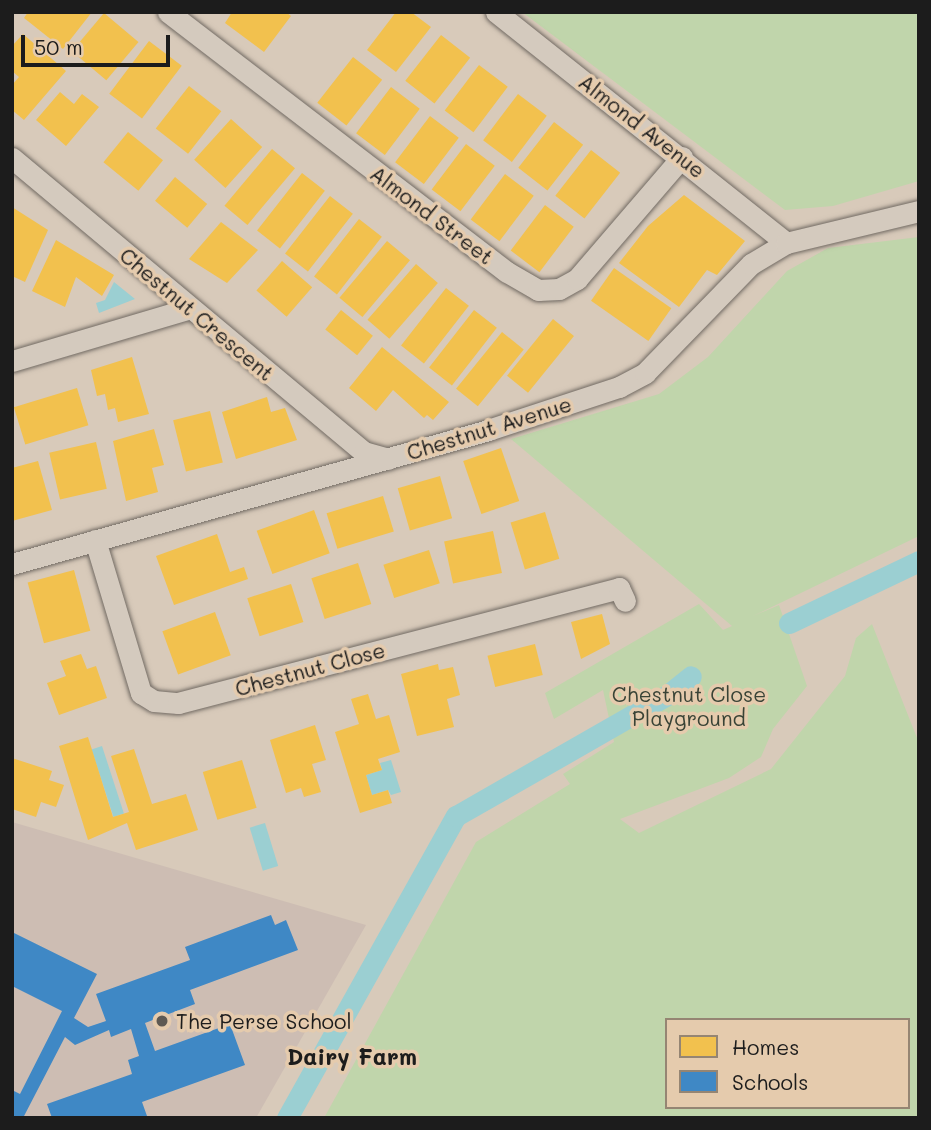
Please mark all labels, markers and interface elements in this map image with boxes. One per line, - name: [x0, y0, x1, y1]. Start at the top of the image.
- scale bar: [24, 21, 173, 65]
- text: 50 m: [34, 33, 83, 60]
- street label: Almond Avenue: [574, 69, 710, 183]
- street label: Almond Street: [366, 161, 498, 269]
- street label: Chestnut Crescent: [115, 242, 279, 386]
- street label: Chestnut Avenue: [404, 391, 574, 465]
- street label: Chestnut Close: [232, 637, 388, 701]
- park label: Chestnut Close Playground: [612, 681, 766, 731]
- place label: The Perse School: [176, 1008, 352, 1034]
- marker: The Perse School: [154, 1013, 170, 1029]
- legend: [665, 1018, 910, 1109]
- text: Homes: [732, 1033, 799, 1060]
- district label: Dairy Farm: [287, 1042, 417, 1070]
- text: Schools: [732, 1068, 808, 1095]

